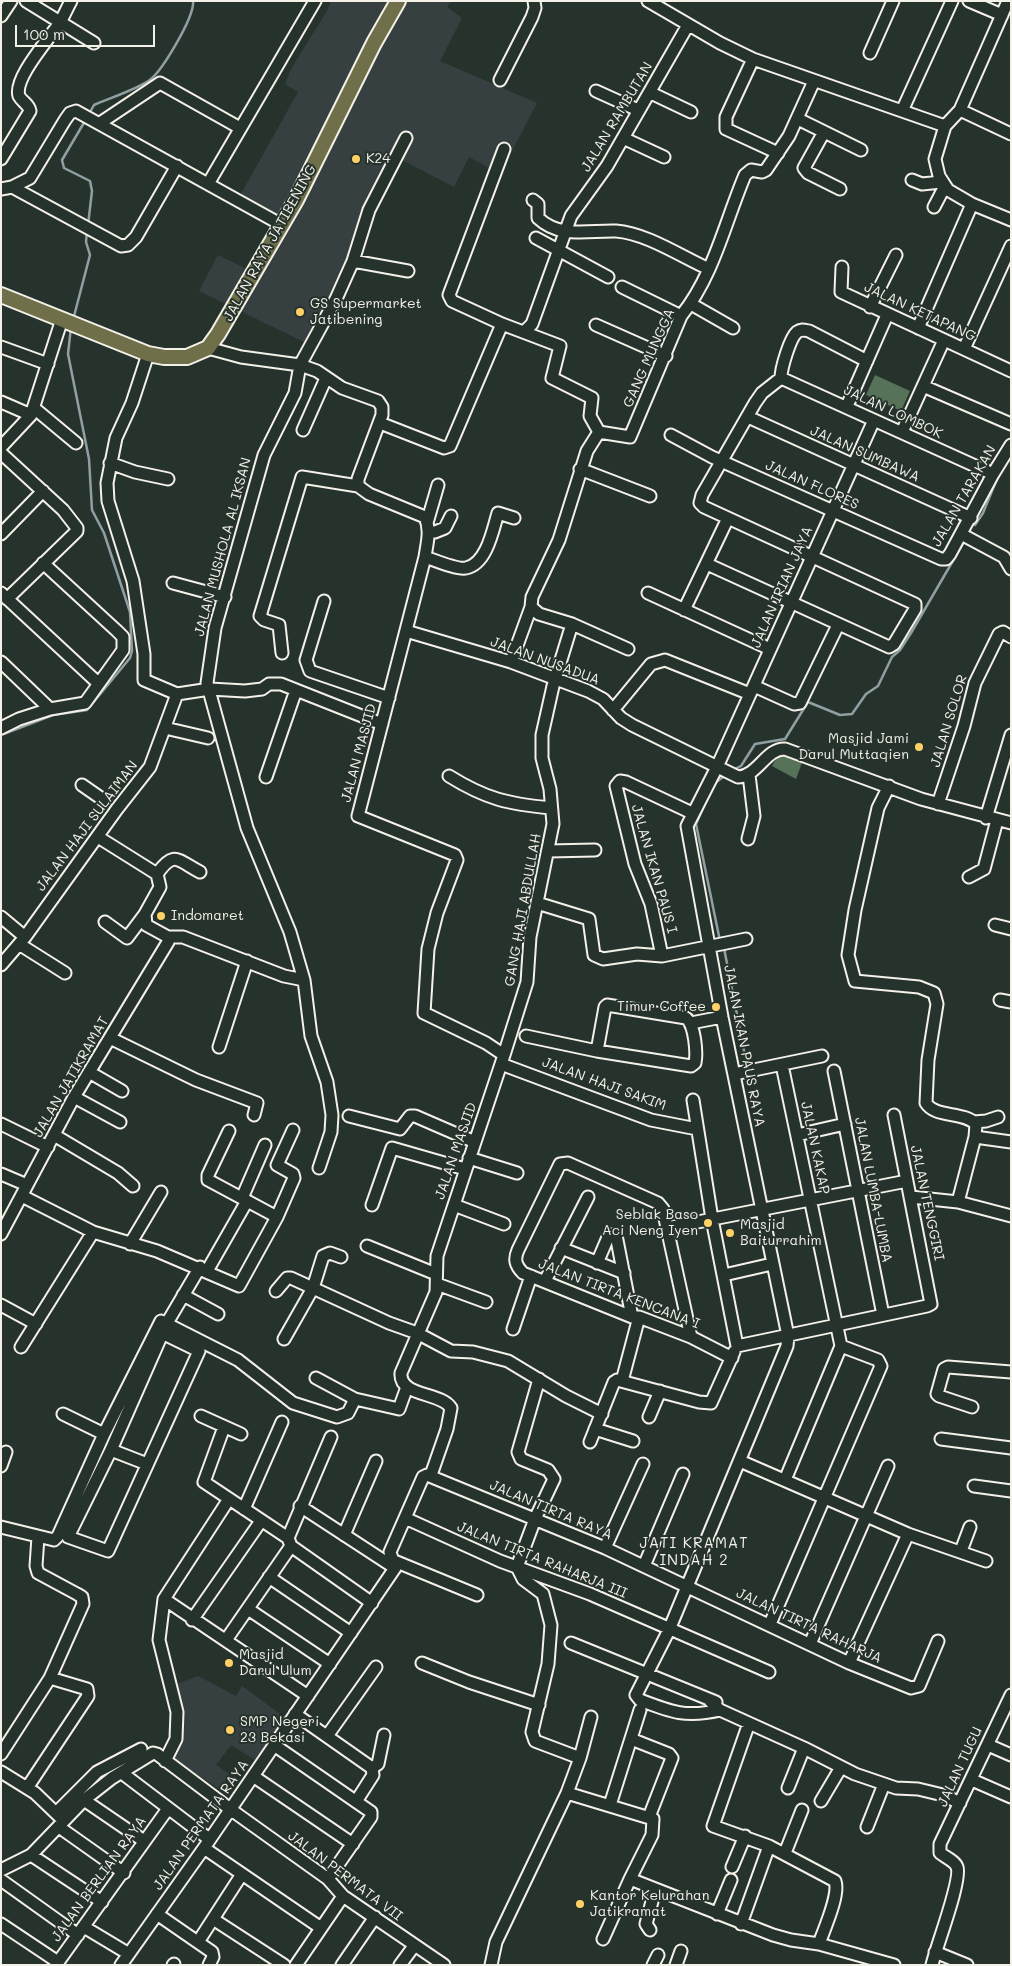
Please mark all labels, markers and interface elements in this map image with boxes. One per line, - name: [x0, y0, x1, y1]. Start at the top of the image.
- scale bar: [18, 15, 158, 47]
- text: 100 m: [23, 24, 65, 44]
- street label: JALAN RAMBUTAN: [578, 59, 656, 175]
- place label: K24: [366, 151, 391, 167]
- marker: K24: [350, 153, 362, 165]
- street label: JALAN RAYA JATIBENING: [220, 162, 320, 324]
- street label: JALAN KETAPANG: [862, 279, 978, 345]
- place label: GS Supermarket Jatibening: [310, 296, 422, 328]
- marker: GS Supermarket Jatibening: [294, 306, 306, 318]
- street label: GANG MUNGGA: [620, 306, 678, 410]
- street label: JALAN LOMBOK: [841, 382, 945, 442]
- street label: JALAN SUMBAWA: [808, 422, 922, 486]
- street label: JALAN TARAKAN: [928, 442, 1000, 550]
- street label: JALAN MUSHOLA AL IKSAN: [191, 456, 255, 638]
- street label: JALAN FLORES: [763, 457, 861, 513]
- street label: JALAN IRIAN JAYA: [748, 524, 816, 650]
- street label: JALAN NUSADUA: [488, 633, 602, 689]
- street label: JALAN SOLOR: [927, 673, 971, 769]
- street label: JALAN MASJID: [338, 702, 380, 804]
- place label: Masjid Jami Darul Muttaqien: [798, 731, 909, 764]
- marker: Masjid Jami Darul Muttaqien: [913, 741, 925, 753]
- street label: JALAN HAJI SULAIMAN: [33, 758, 141, 894]
- street label: JALAN IKAN PAUS I: [628, 803, 680, 935]
- street label: GANG HAJI ABDULLAH: [501, 832, 545, 988]
- place label: Indomaret: [171, 908, 244, 924]
- marker: Indomaret: [155, 910, 167, 922]
- street label: JALAN IKAN PAUS RAYA: [720, 964, 768, 1128]
- place label: Timur Coffee: [617, 999, 706, 1015]
- marker: Timur Coffee: [710, 1001, 722, 1013]
- street label: JALAN JATIKRAMAT: [30, 1014, 112, 1140]
- street label: JALAN HAJI SAKIM: [540, 1054, 668, 1114]
- street label: JALAN MASJID: [432, 1100, 480, 1202]
- street label: JALAN KAKAP: [797, 1100, 833, 1196]
- street label: JALAN LUMBA-LUMBA: [851, 1116, 895, 1264]
- street label: JALAN TENGGIRI: [907, 1144, 947, 1262]
- place label: Seblak Baso Aci Neng Iyen: [602, 1207, 698, 1240]
- marker: Seblak Baso Aci Neng Iyen: [702, 1217, 714, 1229]
- place label: Masjid Baiturrahim: [740, 1217, 822, 1250]
- marker: Masjid Baiturrahim: [724, 1227, 736, 1239]
- street label: JALAN TIRTA KENCANA I: [536, 1255, 702, 1333]
- street label: JALAN TIRTA RAYA: [487, 1477, 615, 1543]
- street label: JALAN TIRTA RAHARJA III: [455, 1518, 629, 1602]
- district label: JATI KRAMAT INDAH 2: [638, 1534, 750, 1569]
- street label: JALAN TIRTA RAHARJA: [733, 1585, 885, 1667]
- place label: Masjid Darul Ulum: [239, 1647, 312, 1680]
- marker: Masjid Darul Ulum: [223, 1657, 235, 1669]
- place label: SMP Negeri 23 Bekasi: [240, 1714, 319, 1746]
- marker: SMP Negeri 23 Bekasi: [224, 1724, 236, 1736]
- street label: JALAN TUGU: [934, 1724, 986, 1810]
- street label: JALAN PERMATA RAYA: [150, 1757, 252, 1893]
- street label: JALAN BERLIAN RAYA: [48, 1813, 150, 1945]
- street label: JALAN PERMATA VII: [284, 1828, 406, 1924]
- place label: Kantor Kelurahan Jatikramat: [590, 1888, 709, 1920]
- marker: Kantor Kelurahan Jatikramat: [574, 1898, 586, 1910]

